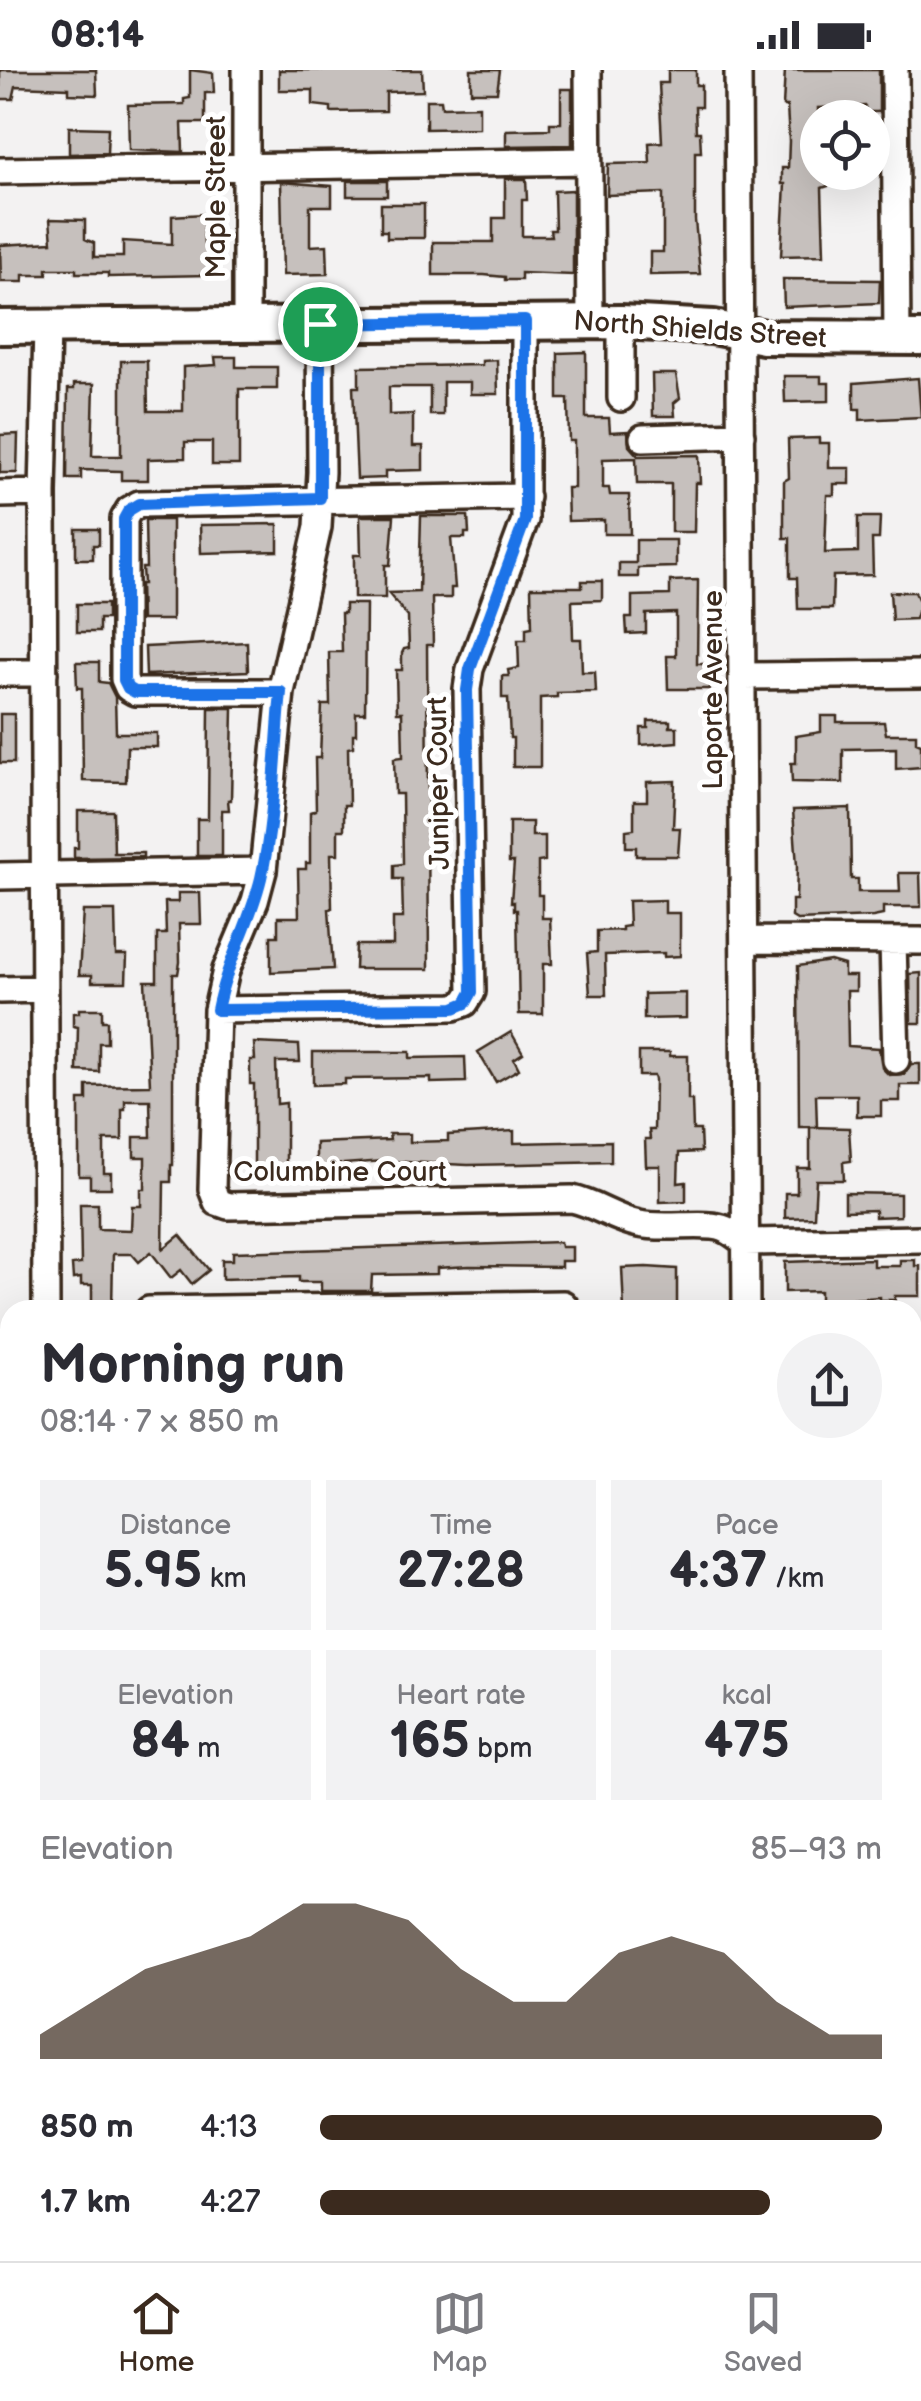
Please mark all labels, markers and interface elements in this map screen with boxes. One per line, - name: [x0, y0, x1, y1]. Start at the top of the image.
- text: 08:14: [50, 13, 144, 58]
- map controls: [800, 100, 890, 190]
- button: locate: [800, 100, 890, 190]
- street label: Maple Street: [200, 115, 233, 278]
- pin: [278, 282, 363, 367]
- icon: arrive: [293, 297, 348, 352]
- street label: North Shields Street: [572, 305, 828, 355]
- street label: Laporte Avenue: [697, 590, 730, 790]
- street label: Juniper Court: [421, 696, 457, 870]
- street label: Columbine Court: [233, 1156, 447, 1189]
- text: Morning run: [40, 1332, 345, 1399]
- button: share: [777, 1333, 882, 1438]
- text: 08:14 · 7 × 850 m: [40, 1403, 279, 1442]
- text: Distance: [119, 1509, 231, 1542]
- text: Time: [430, 1509, 492, 1542]
- text: Pace: [715, 1509, 779, 1542]
- text: 5.95: [104, 1542, 202, 1602]
- text: 27:28: [397, 1542, 525, 1602]
- text: 4:37: [669, 1542, 767, 1602]
- text: km: [202, 1562, 247, 1595]
- text: /km: [767, 1562, 824, 1595]
- text: Elevation: [117, 1679, 234, 1712]
- text: Heart rate: [396, 1679, 526, 1712]
- text: kcal: [722, 1679, 772, 1712]
- text: 84: [130, 1712, 190, 1772]
- text: 165: [390, 1712, 470, 1772]
- text: 475: [704, 1712, 790, 1772]
- text: m: [190, 1732, 220, 1765]
- text: bpm: [470, 1732, 532, 1765]
- text: Elevation: [40, 1830, 173, 1869]
- text: 85–93 m: [751, 1830, 882, 1869]
- text: 850 m: [40, 2108, 134, 2147]
- text: 4:13: [200, 2108, 258, 2147]
- text: 1.7 km: [40, 2183, 131, 2222]
- text: 4:27: [200, 2183, 261, 2222]
- tab: Home: [118, 2286, 194, 2379]
- tab: Map: [431, 2286, 487, 2379]
- tab: Saved: [724, 2286, 803, 2379]

